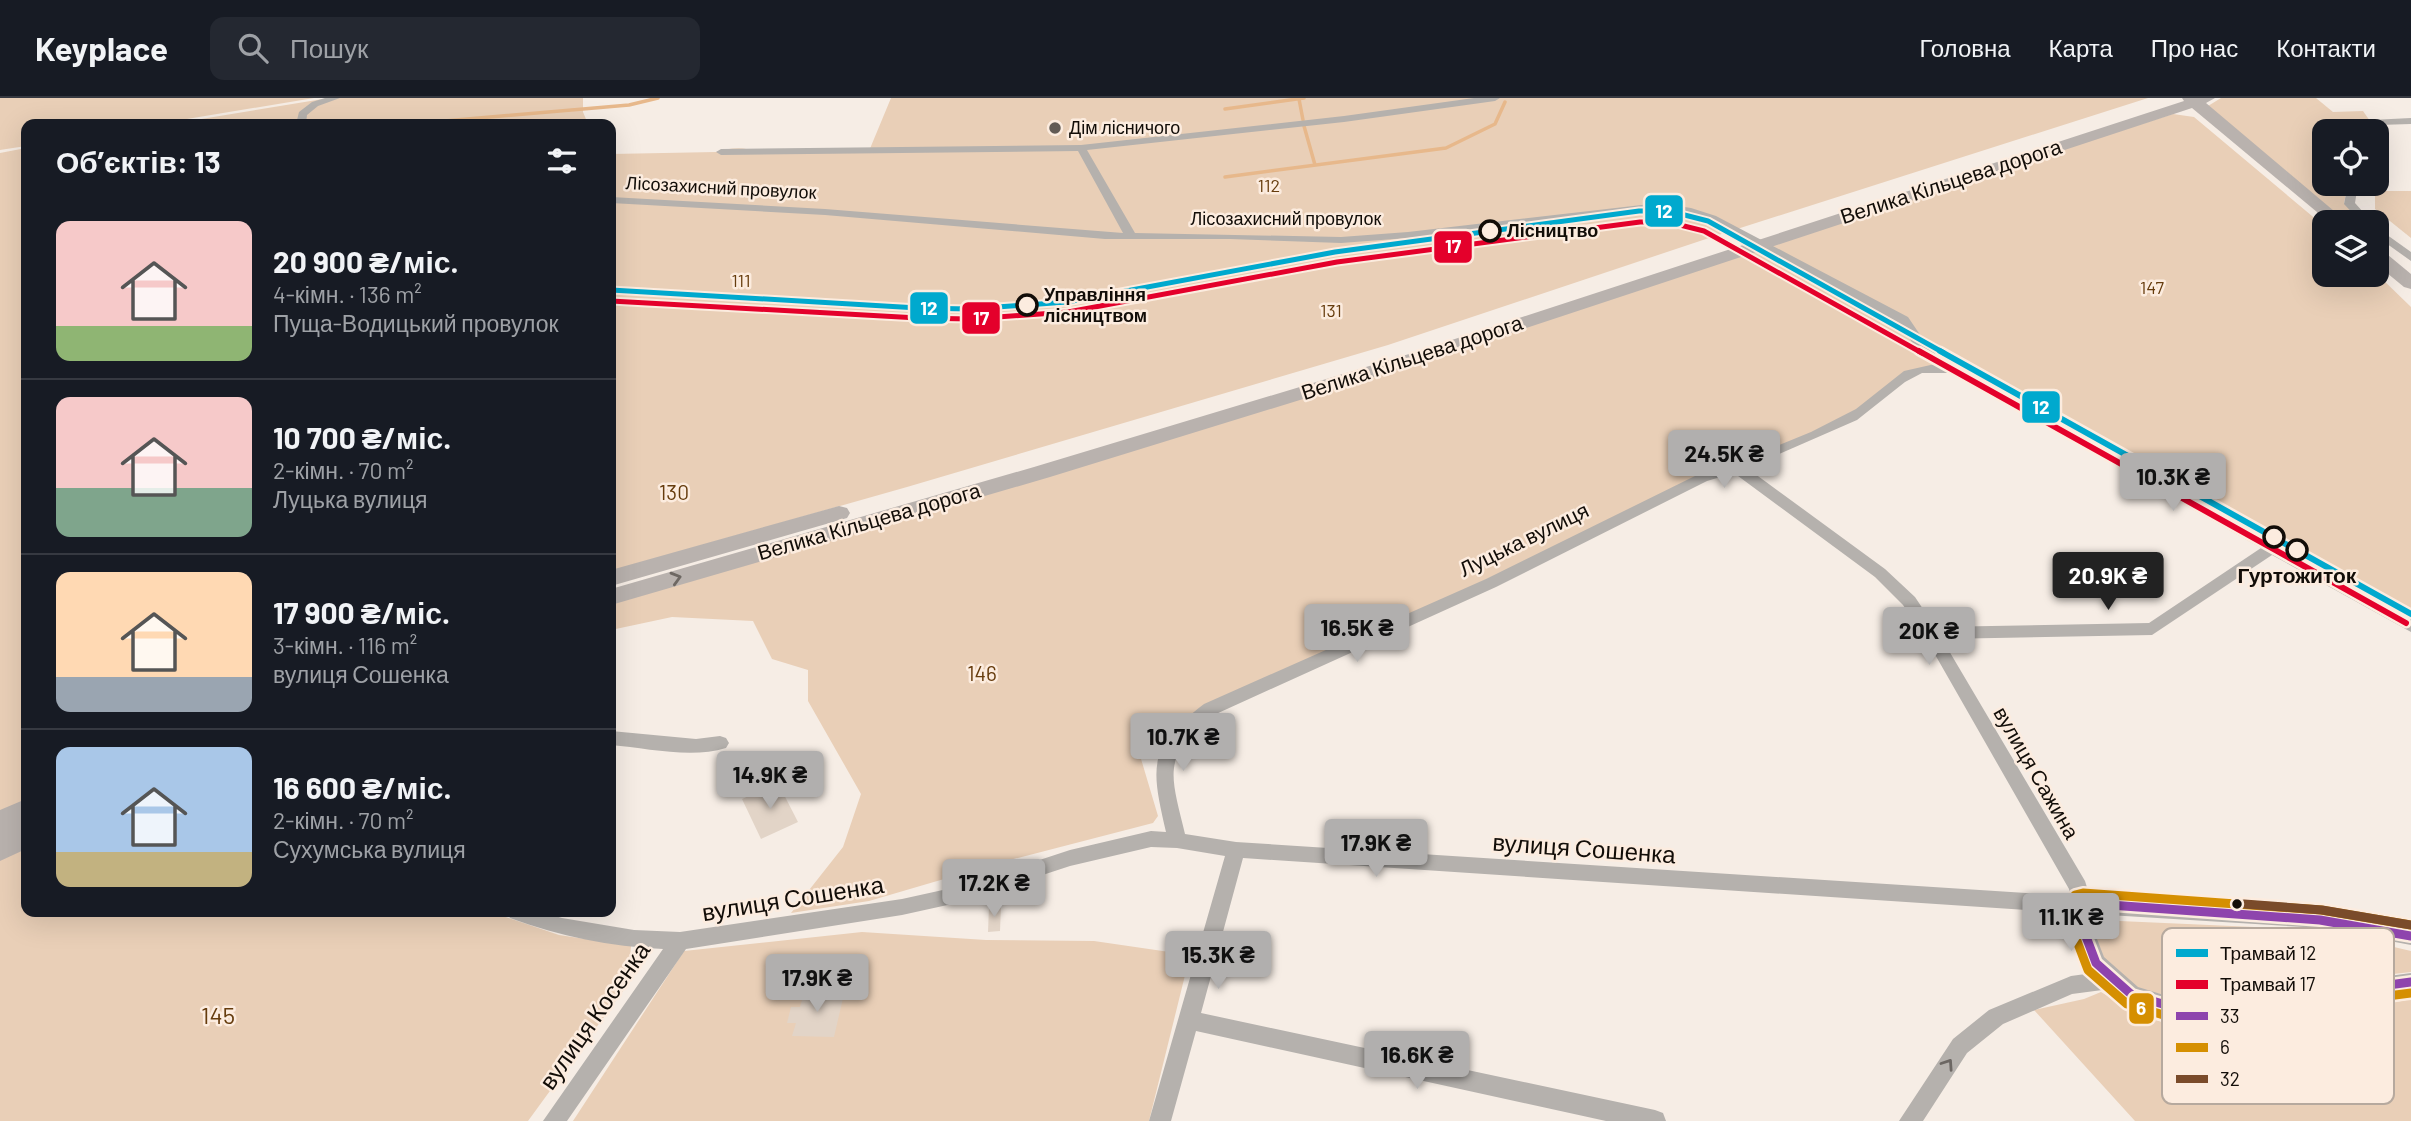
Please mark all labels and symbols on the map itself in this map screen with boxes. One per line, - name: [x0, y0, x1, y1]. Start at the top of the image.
- place label: Дім лісничого: [1069, 116, 1180, 138]
- marker: Дім лісничого: [1047, 120, 1063, 136]
- street label: Велика Кільцева дорога: [1837, 133, 2065, 228]
- street label: Лісозахисний провулок: [625, 171, 817, 203]
- park label: 112: [1258, 174, 1280, 196]
- line badge: 12: [1644, 194, 1684, 228]
- text: 12: [1655, 199, 1673, 222]
- street label: Лісозахисний провулок: [1191, 207, 1382, 229]
- place label: Лісництво: [1507, 219, 1598, 241]
- marker: Лісництво: [1479, 220, 1501, 242]
- line badge: 17: [1433, 230, 1473, 264]
- text: 17: [1445, 234, 1462, 257]
- park label: 111: [731, 269, 751, 291]
- park label: 147: [2140, 276, 2165, 298]
- place label: Управління лісництвом: [1044, 283, 1147, 326]
- line badge: 12: [909, 291, 949, 325]
- marker: Управління лісництвом: [1016, 294, 1038, 316]
- text: 12: [920, 296, 938, 319]
- park label: 131: [1320, 299, 1342, 321]
- line badge: 17: [961, 301, 1001, 335]
- text: 17: [973, 306, 990, 329]
- street label: Велика Кільцева дорога: [1298, 309, 1526, 404]
- line badge: 12: [2021, 390, 2061, 424]
- text: 12: [2032, 395, 2050, 418]
- pin: 24.5K ₴: [1659, 430, 1789, 490]
- pin: 10.3K ₴: [2108, 454, 2238, 513]
- street label: Велика Кільцева дорога: [754, 477, 983, 564]
- park label: 130: [659, 479, 689, 504]
- street label: Луцька вулиця: [1454, 496, 1592, 581]
- unlabelled marker: [2263, 526, 2285, 548]
- marker: Гуртожиток: [2286, 539, 2308, 561]
- pin: 20.9K ₴: [2043, 552, 2173, 612]
- place label: Гуртожиток: [2238, 562, 2357, 587]
- one-way arrow: [670, 572, 682, 586]
- pin: 16.5K ₴: [1292, 604, 1422, 664]
- pin: 20K ₴: [1880, 608, 1978, 667]
- park label: 146: [967, 660, 997, 685]
- street label: вулиця Сажина: [1989, 702, 2085, 843]
- pin: 10.7K ₴: [1118, 714, 1248, 773]
- pin: 14.9K ₴: [705, 752, 835, 811]
- pin: 17.9K ₴: [1311, 820, 1441, 879]
- street label: вулиця Сошенка: [1492, 827, 1677, 868]
- pin: 17.2K ₴: [929, 860, 1059, 919]
- street label: вулиця Сошенка: [700, 869, 886, 926]
- pin: 11.1K ₴: [2006, 894, 2136, 953]
- unlabelled marker: [2230, 897, 2244, 911]
- legend: [2162, 928, 2394, 1104]
- pin: 15.3K ₴: [1153, 932, 1283, 991]
- street label: вулиця Косенка: [532, 935, 656, 1094]
- text: Трамвай 12: [2220, 941, 2316, 964]
- pin: 17.9K ₴: [752, 954, 882, 1014]
- text: Трамвай 17: [2220, 972, 2315, 995]
- line badge: 6: [2128, 992, 2155, 1025]
- text: 6: [2136, 996, 2146, 1019]
- park label: 145: [201, 1000, 235, 1029]
- text: 33: [2220, 1004, 2240, 1027]
- pin: 16.6K ₴: [1352, 1032, 1482, 1091]
- text: 6: [2220, 1035, 2230, 1058]
- one-way arrow: [1939, 1059, 1952, 1072]
- text: 32: [2220, 1067, 2240, 1090]

